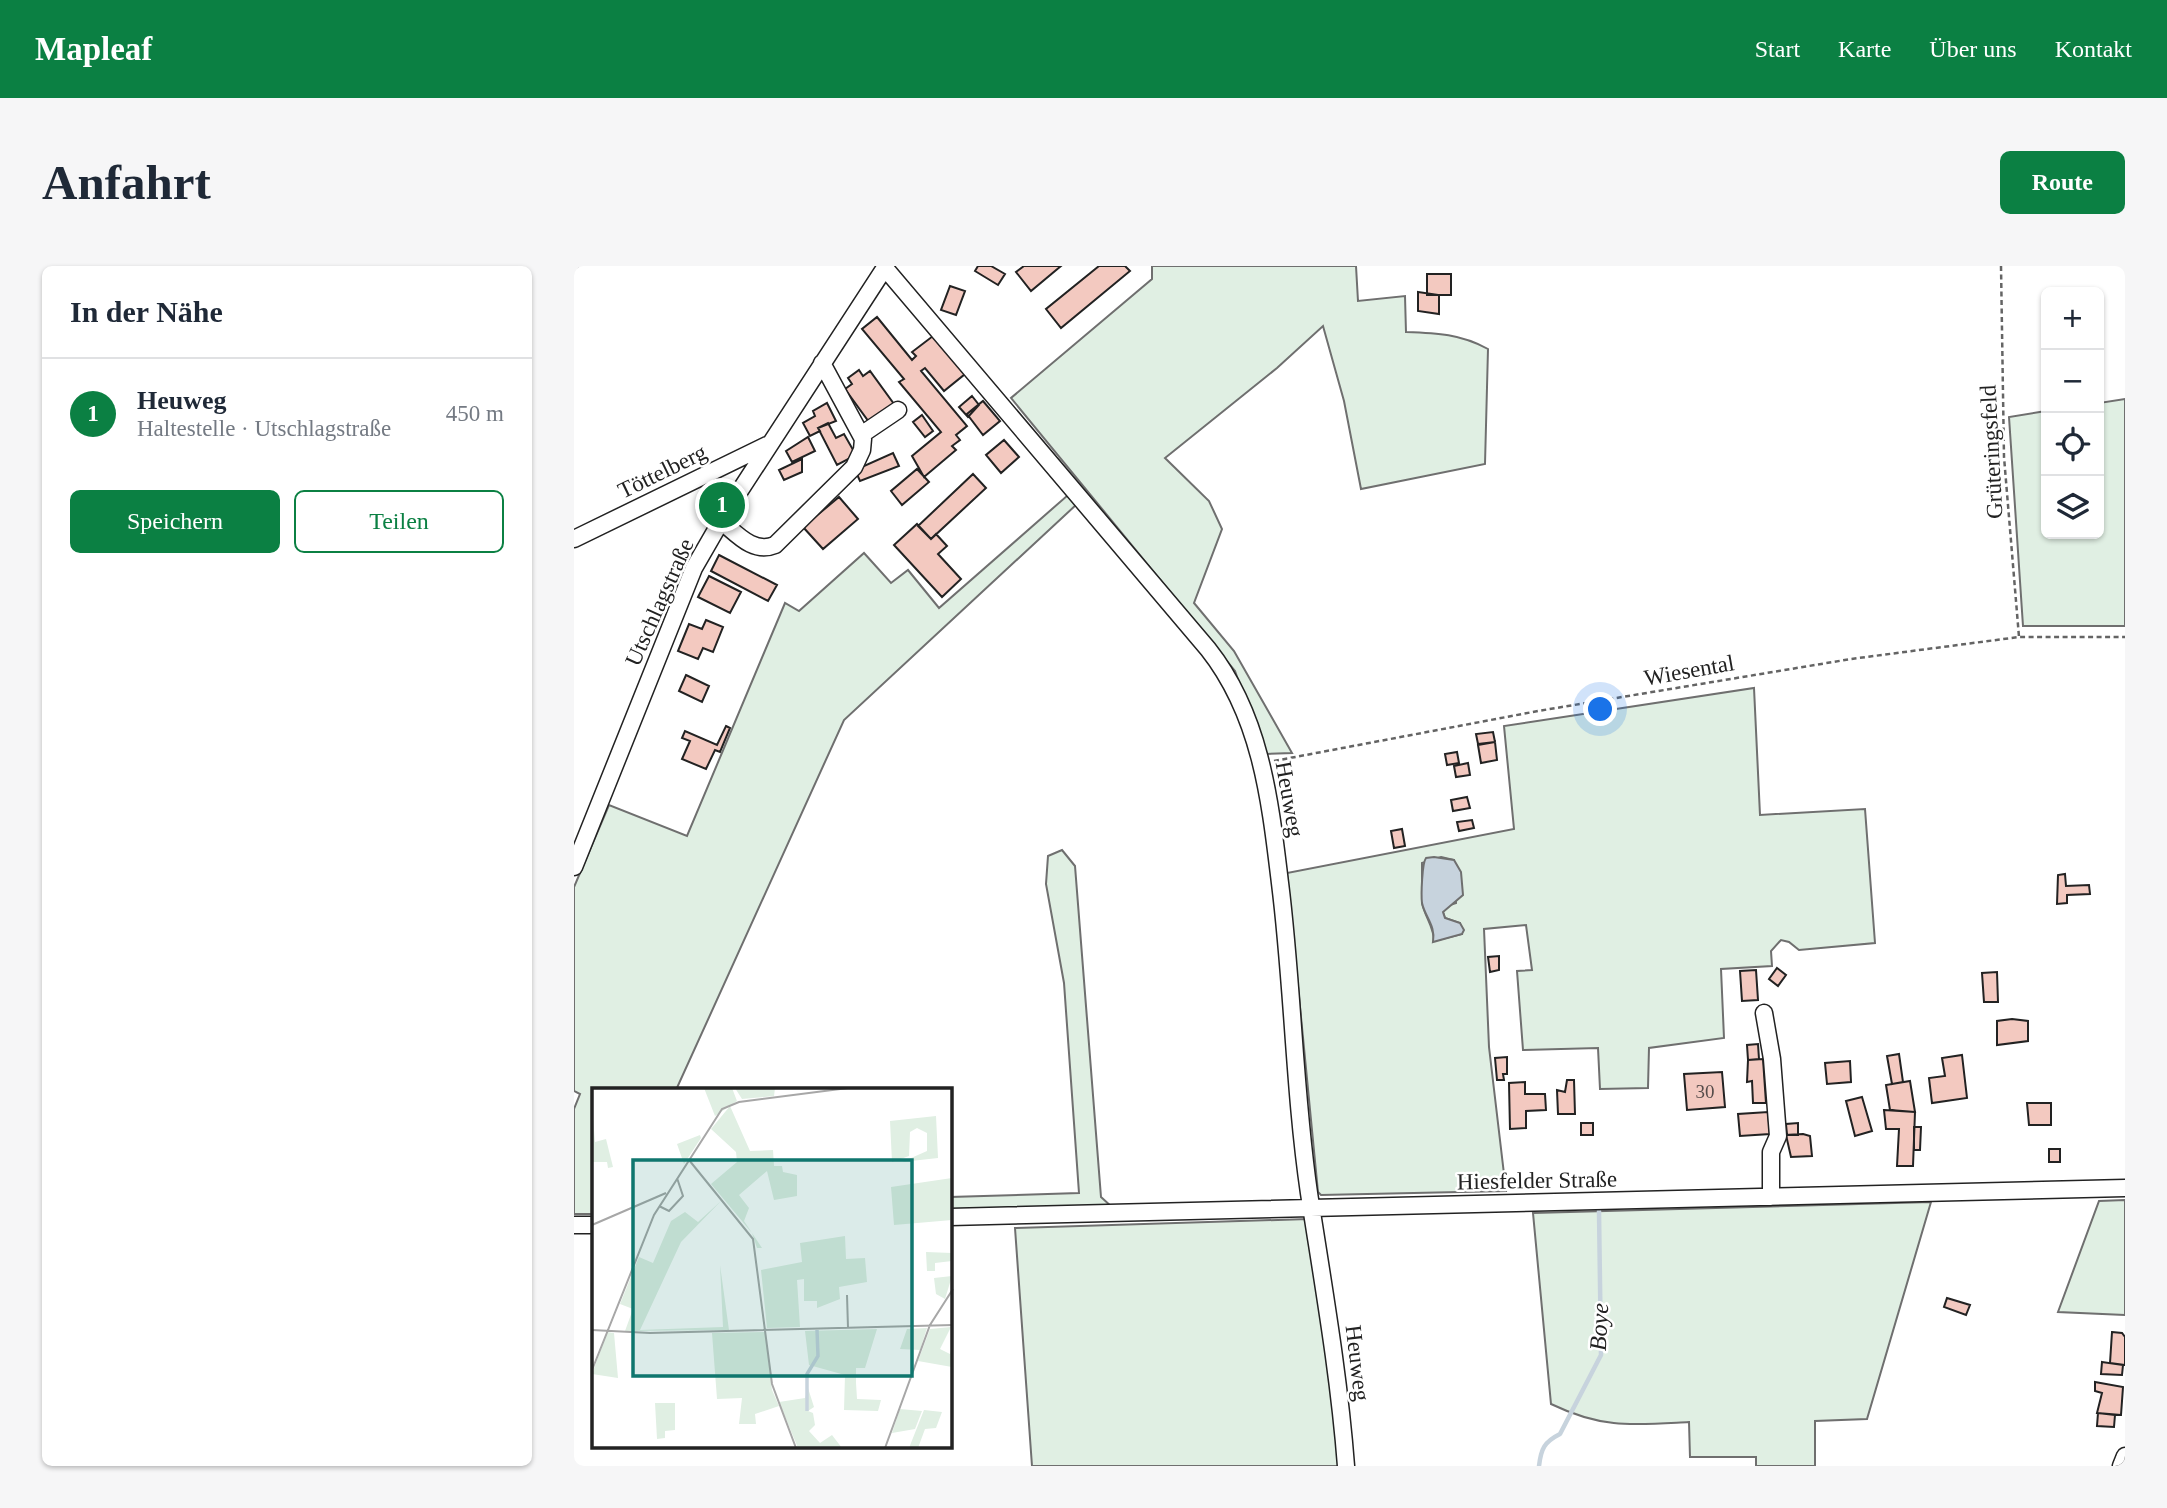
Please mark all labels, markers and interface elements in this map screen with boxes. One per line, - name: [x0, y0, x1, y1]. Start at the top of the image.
- text: Mapleaf: [35, 31, 152, 67]
- text: Start: [1755, 36, 1800, 62]
- text: Karte: [1838, 36, 1891, 62]
- text: Über uns: [1929, 36, 2017, 62]
- text: Kontakt: [2055, 36, 2132, 62]
- button: Route: [2000, 151, 2125, 214]
- text: Anfahrt: [42, 155, 211, 210]
- map controls: [2041, 287, 2104, 539]
- button: +: [2041, 287, 2104, 350]
- text: In der Nähe: [70, 295, 223, 328]
- button: −: [2041, 350, 2104, 413]
- street label: Grüteringsfeld: [1975, 384, 2007, 520]
- text: Heuweg: [137, 386, 227, 415]
- text: 1: [87, 401, 99, 426]
- text: 450 m: [446, 401, 504, 426]
- button: locate: [2041, 413, 2104, 476]
- text: Haltestelle · Utschlagstraße: [137, 416, 391, 441]
- street label: Töttelberg: [614, 439, 711, 504]
- button: layers: [2041, 476, 2104, 539]
- pin: 1: [699, 479, 745, 531]
- button: Speichern: [70, 490, 280, 553]
- button: Teilen: [294, 490, 504, 553]
- street label: Utschlagstraße: [620, 535, 699, 670]
- street label: Wiesental: [1642, 650, 1736, 691]
- your location: [1583, 692, 1617, 726]
- street label: Heuweg: [1271, 759, 1309, 839]
- house number: 30: [1696, 1081, 1715, 1102]
- inset map: [592, 1088, 952, 1448]
- street label: Hiesfelder Straße: [1457, 1167, 1617, 1194]
- water label: Boye: [1585, 1302, 1613, 1352]
- street label: Heuweg: [1340, 1324, 1375, 1403]

